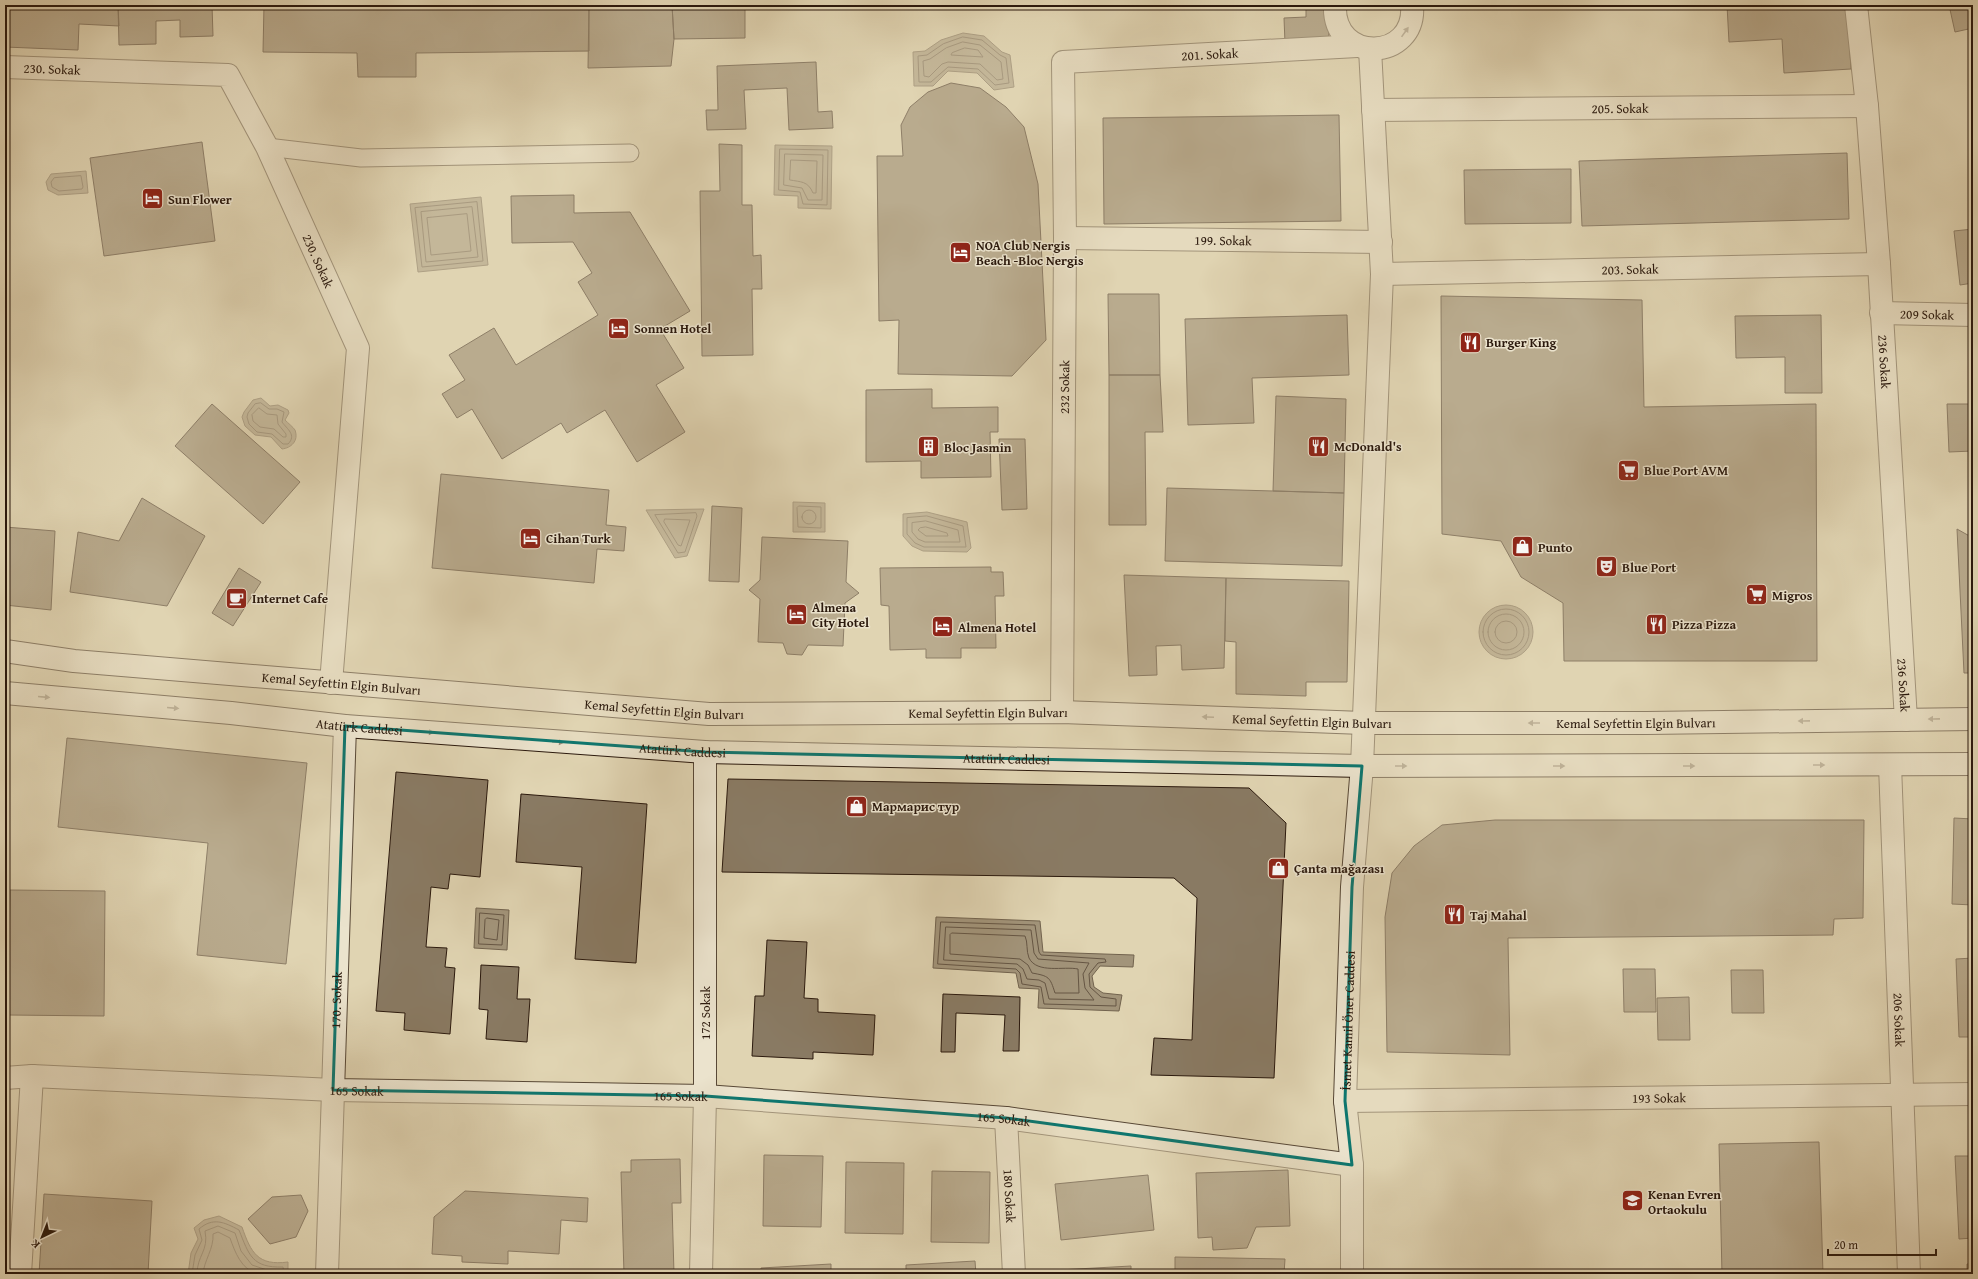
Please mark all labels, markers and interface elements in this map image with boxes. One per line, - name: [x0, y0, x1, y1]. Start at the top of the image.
- one-way arrow: [1401, 27, 1409, 37]
- street label: 201. Sokak: [1181, 43, 1239, 65]
- street label: 230. Sokak: [23, 58, 81, 79]
- street label: 205. Sokak: [1591, 98, 1649, 118]
- hotel icon: Sun Flower: [140, 186, 166, 212]
- place label: Sun Flower: [168, 190, 232, 209]
- street label: 199. Sokak: [1194, 230, 1252, 250]
- street label: 230. Sokak: [298, 231, 339, 291]
- place label: NOA Club Nergis Beach -Bloc Nergis: [976, 236, 1084, 270]
- hotel icon: NOA Club Nergis Beach -Bloc Nergis: [947, 239, 973, 265]
- street label: 203. Sokak: [1601, 259, 1659, 279]
- street label: 209 Sokak: [1900, 304, 1955, 324]
- hotel icon: Sonnen Hotel: [606, 315, 632, 341]
- place label: Sonnen Hotel: [634, 319, 711, 338]
- restaurant icon: Burger King: [1458, 329, 1484, 355]
- place label: Burger King: [1486, 333, 1556, 352]
- street label: 236 Sokak: [1874, 334, 1896, 390]
- street label: 232 Sokak: [1054, 360, 1074, 414]
- restaurant icon: McDonald's: [1306, 433, 1332, 459]
- building icon: Bloc Jasmin: [915, 434, 941, 460]
- place label: McDonald's: [1334, 437, 1402, 456]
- place label: Bloc Jasmin: [944, 438, 1012, 457]
- supermarket icon: Blue Port AVM: [1616, 457, 1642, 483]
- place label: Blue Port AVM: [1644, 461, 1728, 480]
- hotel icon: Cihan Turk: [517, 525, 543, 551]
- place label: Cihan Turk: [546, 529, 611, 548]
- shop icon: Punto: [1509, 534, 1535, 560]
- place label: Punto: [1538, 538, 1573, 557]
- theatre icon: Blue Port: [1594, 554, 1620, 580]
- place label: Blue Port: [1622, 558, 1676, 577]
- supermarket icon: Migros: [1744, 582, 1770, 608]
- cafe icon: Internet Cafe: [223, 585, 249, 611]
- place label: Migros: [1772, 586, 1813, 605]
- place label: Internet Cafe: [252, 589, 328, 608]
- place label: Almena City Hotel: [812, 598, 869, 632]
- hotel icon: Almena City Hotel: [784, 601, 810, 627]
- restaurant icon: Pizza Pizza: [1644, 611, 1670, 637]
- hotel icon: Almena Hotel: [929, 614, 955, 640]
- place label: Pizza Pizza: [1672, 615, 1736, 634]
- place label: Almena Hotel: [958, 618, 1036, 637]
- street label: 236 Sokak: [1893, 658, 1915, 713]
- street label: Kemal Seyfettin Elgin Bulvarı: [261, 667, 422, 699]
- one-way arrow: [38, 693, 50, 700]
- street label: Kemal Seyfettin Elgin Bulvarı: [584, 694, 744, 724]
- street label: Kemal Seyfettin Elgin Bulvarı: [908, 702, 1068, 722]
- one-way arrow: [167, 704, 179, 711]
- street label: Kemal Seyfettin Elgin Bulvarı: [1232, 709, 1392, 733]
- street label: Atatürk Caddesi: [315, 713, 404, 740]
- street label: Kemal Seyfettin Elgin Bulvarı: [1556, 713, 1716, 733]
- one-way arrow: [1201, 714, 1214, 720]
- one-way arrow: [1927, 716, 1940, 722]
- one-way arrow: [1797, 718, 1810, 724]
- one-way arrow: [1527, 720, 1540, 726]
- one-way arrow: [422, 729, 434, 736]
- one-way arrow: [552, 738, 564, 745]
- street label: Atatürk Caddesi: [638, 738, 727, 762]
- street label: Atatürk Caddesi: [963, 748, 1051, 769]
- one-way arrow: [1813, 762, 1826, 768]
- one-way arrow: [1395, 763, 1408, 769]
- one-way arrow: [1553, 763, 1566, 769]
- one-way arrow: [1683, 763, 1696, 769]
- shop icon: Мармарис тур: [844, 793, 870, 819]
- place label: Мармарис тур: [872, 797, 960, 816]
- shop icon: Çanta mağazası: [1266, 855, 1292, 881]
- place label: Çanta mağazası: [1294, 859, 1384, 878]
- restaurant icon: Taj Mahal: [1441, 902, 1467, 928]
- place label: Taj Mahal: [1470, 906, 1527, 925]
- street label: İsmet Kamil Öner Caddesi: [1336, 950, 1359, 1091]
- street label: 170. Sokak: [326, 971, 346, 1029]
- street label: 172 Sokak: [696, 986, 715, 1040]
- street label: 206 Sokak: [1889, 992, 1910, 1048]
- street label: 165 Sokak: [329, 1080, 384, 1100]
- street label: 165 Sokak: [653, 1086, 708, 1106]
- street label: 193 Sokak: [1632, 1088, 1686, 1107]
- street label: 165 Sokak: [976, 1106, 1032, 1131]
- street label: 180 Sokak: [999, 1168, 1021, 1224]
- place label: Kenan Evren Ortaokulu: [1648, 1185, 1721, 1219]
- school or university icon: Kenan Evren Ortaokulu: [1620, 1188, 1646, 1214]
- north arrow: [22, 1217, 62, 1257]
- scale bar: [1828, 1231, 1936, 1257]
- text: K: [27, 1236, 43, 1253]
- text: 20 m: [1834, 1236, 1858, 1253]

